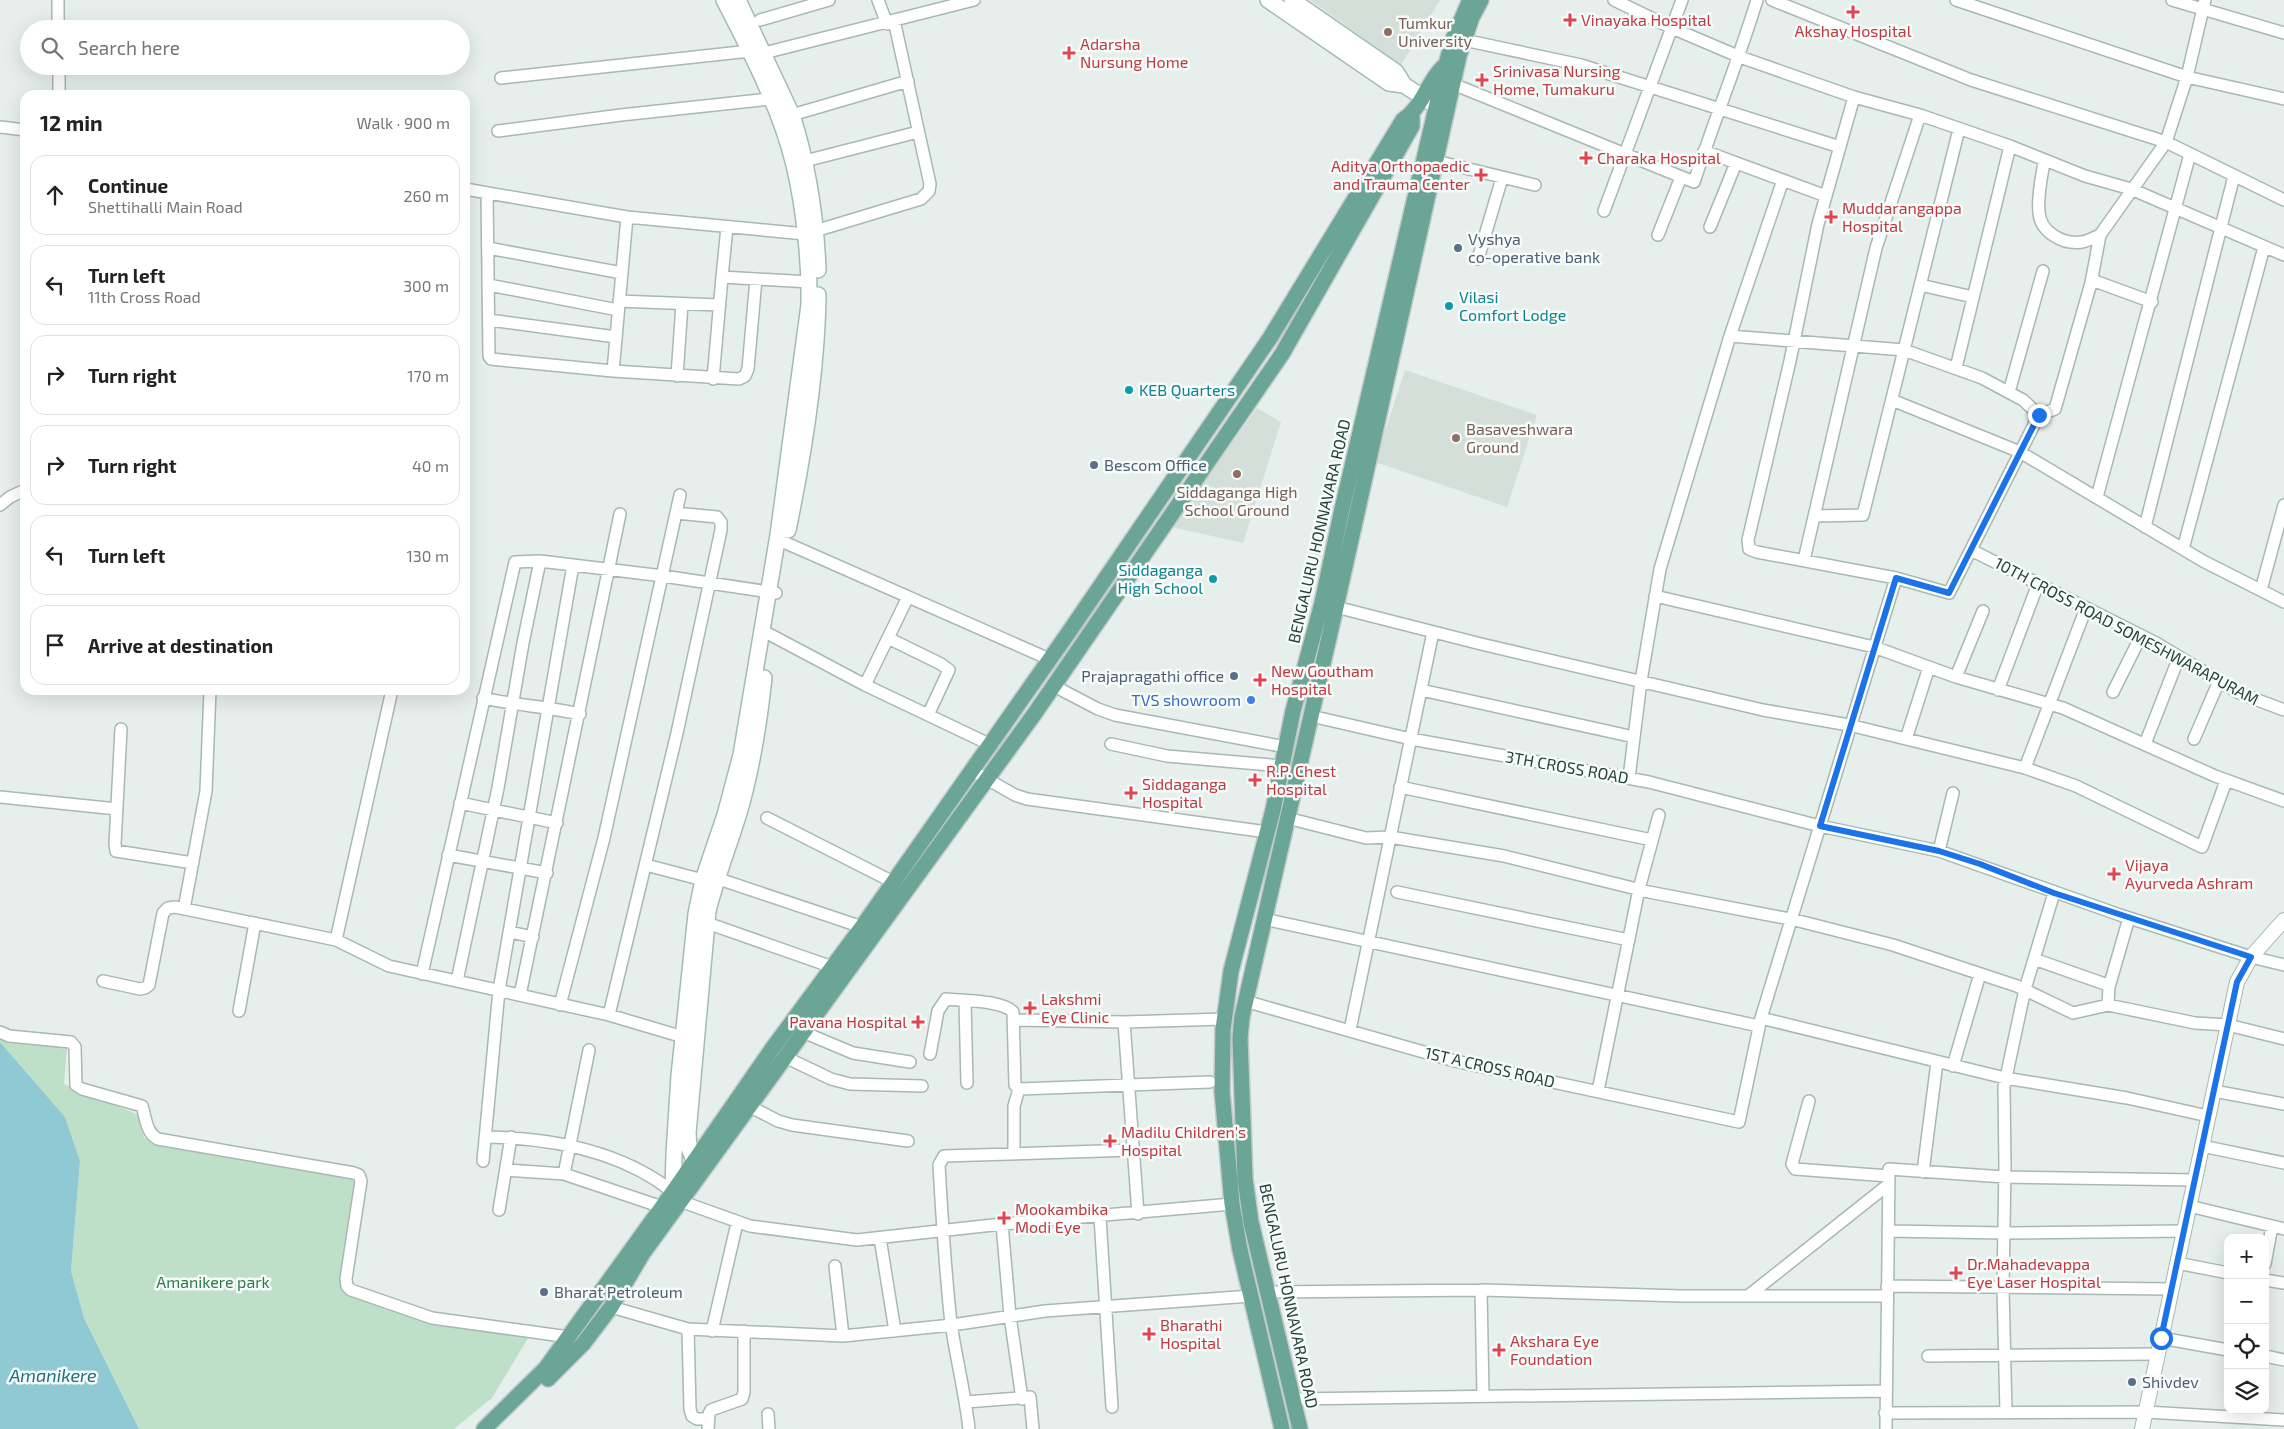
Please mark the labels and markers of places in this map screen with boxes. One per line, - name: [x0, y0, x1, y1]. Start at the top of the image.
- marker: Akshay Hospital: [1846, 5, 1860, 19]
- place label: Vinayaka Hospital: [1581, 10, 1711, 29]
- place label: Tumkur University: [1398, 13, 1473, 50]
- marker: Vinayaka Hospital: [1563, 13, 1577, 27]
- place label: Akshay Hospital: [1795, 21, 1912, 40]
- marker: Tumkur University: [1382, 26, 1394, 38]
- place label: Adarsha Nursung Home: [1080, 34, 1188, 71]
- marker: Adarsha Nursung Home: [1062, 46, 1076, 60]
- place label: Srinivasa Nursing Home, Tumakuru: [1493, 61, 1620, 98]
- marker: Srinivasa Nursing Home, Tumakuru: [1475, 73, 1489, 87]
- place label: Charaka Hospital: [1597, 148, 1721, 167]
- marker: Charaka Hospital: [1579, 151, 1593, 165]
- place label: Aditya Orthopaedic and Trauma Center: [1331, 156, 1471, 193]
- marker: Aditya Orthopaedic and Trauma Center: [1474, 168, 1488, 182]
- place label: Muddarangappa Hospital: [1842, 198, 1962, 235]
- marker: Muddarangappa Hospital: [1824, 210, 1838, 224]
- place label: Vyshya co-operative bank: [1468, 229, 1600, 266]
- marker: Vyshya co-operative bank: [1452, 242, 1464, 254]
- place label: Vilasi Comfort Lodge: [1459, 287, 1566, 324]
- marker: Vilasi Comfort Lodge: [1443, 300, 1455, 312]
- place label: KEB Quarters: [1139, 380, 1235, 400]
- marker: KEB Quarters: [1123, 384, 1135, 396]
- place label: Basaveshwara Ground: [1466, 419, 1573, 456]
- marker: Basaveshwara Ground: [1450, 432, 1462, 444]
- place label: Bescom Office: [1104, 455, 1207, 474]
- marker: Bescom Office: [1088, 459, 1100, 471]
- marker: Siddaganga High School Ground: [1231, 468, 1243, 480]
- place label: Siddaganga High School Ground: [1176, 482, 1298, 519]
- place label: Siddaganga High School: [1118, 560, 1203, 597]
- marker: Siddaganga High School: [1207, 573, 1219, 585]
- place label: New Goutham Hospital: [1271, 661, 1374, 698]
- place label: Prajapragathi office: [1081, 666, 1224, 686]
- marker: Prajapragathi office: [1228, 670, 1240, 682]
- marker: New Goutham Hospital: [1253, 673, 1267, 687]
- place label: TVS showroom: [1131, 690, 1241, 709]
- marker: TVS showroom: [1245, 694, 1257, 706]
- place label: R.P. Chest Hospital: [1266, 761, 1336, 798]
- marker: R.P. Chest Hospital: [1248, 773, 1262, 787]
- place label: Siddaganga Hospital: [1142, 774, 1227, 811]
- marker: Siddaganga Hospital: [1124, 786, 1138, 800]
- place label: Vijaya Ayurveda Ashram: [2125, 855, 2253, 892]
- marker: Vijaya Ayurveda Ashram: [2107, 867, 2121, 881]
- place label: Lakshmi Eye Clinic: [1041, 989, 1110, 1026]
- marker: Lakshmi Eye Clinic: [1023, 1001, 1037, 1015]
- place label: Pavana Hospital: [789, 1012, 907, 1031]
- marker: Pavana Hospital: [911, 1015, 925, 1029]
- place label: Madilu Children's Hospital: [1121, 1122, 1246, 1159]
- marker: Madilu Children's Hospital: [1103, 1134, 1117, 1148]
- place label: Mookambika Modi Eye: [1015, 1199, 1108, 1236]
- marker: Mookambika Modi Eye: [997, 1211, 1011, 1225]
- place label: Dr.Mahadevappa Eye Laser Hospital: [1967, 1254, 2101, 1291]
- marker: Dr.Mahadevappa Eye Laser Hospital: [1949, 1266, 1963, 1280]
- place label: Bharat Petroleum: [554, 1282, 683, 1301]
- marker: Bharat Petroleum: [538, 1286, 550, 1298]
- place label: Bharathi Hospital: [1160, 1315, 1223, 1352]
- marker: Bharathi Hospital: [1142, 1327, 1156, 1341]
- place label: Akshara Eye Foundation: [1510, 1331, 1599, 1368]
- marker: Akshara Eye Foundation: [1492, 1343, 1506, 1357]
- place label: Shivdev: [2142, 1372, 2199, 1391]
- marker: Shivdev: [2126, 1376, 2138, 1388]

